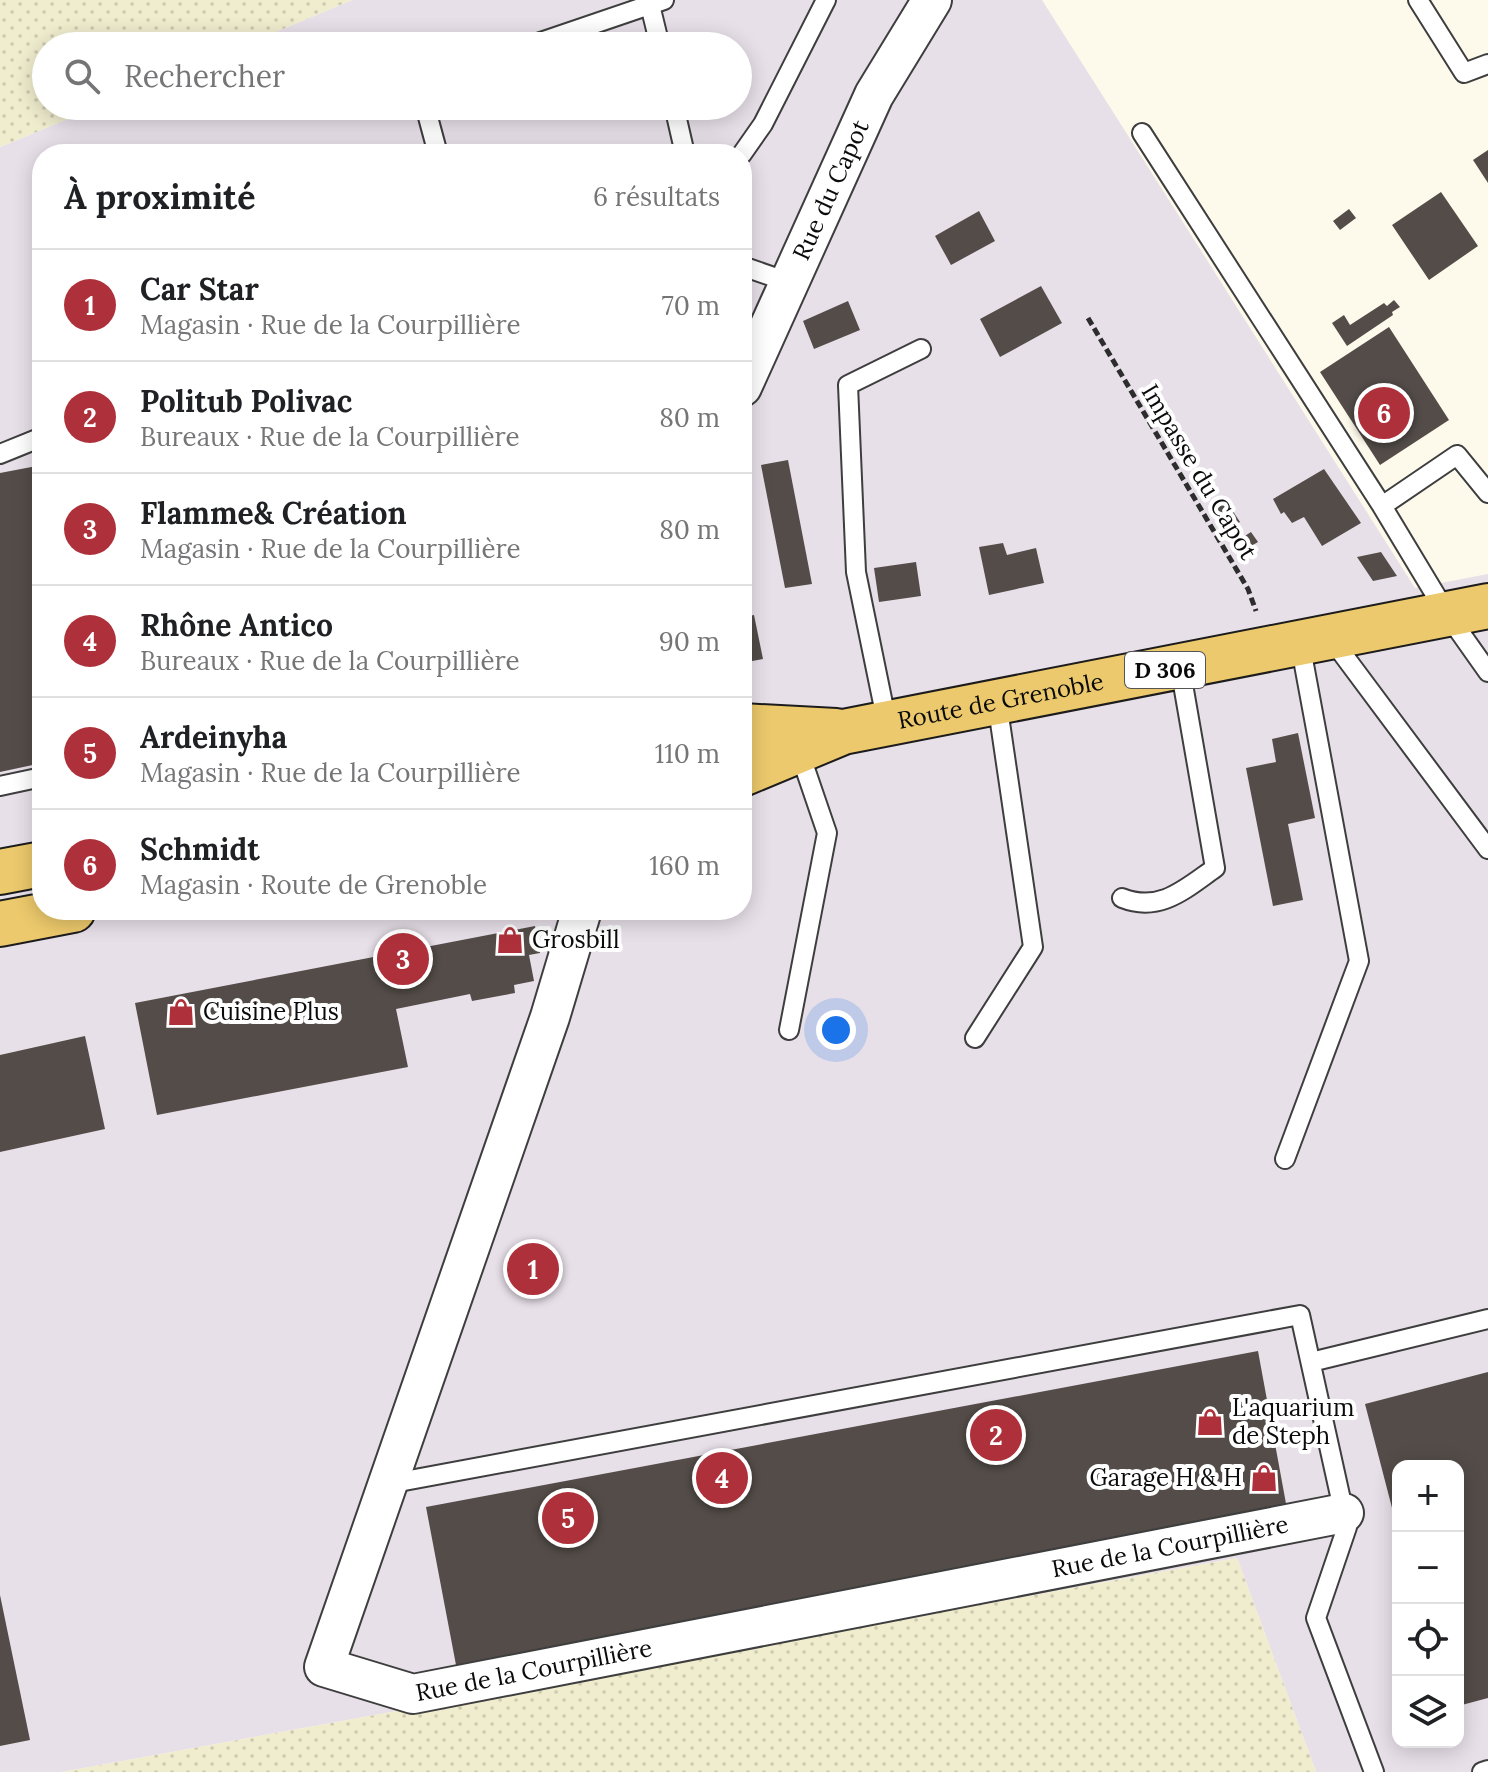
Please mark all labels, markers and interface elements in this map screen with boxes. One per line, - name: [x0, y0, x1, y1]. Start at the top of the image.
- search box: [32, 32, 752, 120]
- icon: search: [60, 54, 104, 98]
- text: Rechercher: [124, 57, 285, 95]
- street label: Rue du Capot: [785, 114, 876, 265]
- text: À proximité: [64, 175, 255, 218]
- text: 6 résultats: [593, 180, 720, 213]
- text: Car Star: [140, 270, 259, 308]
- text: 1: [85, 289, 95, 322]
- text: 70 m: [662, 289, 720, 322]
- text: Magasin · Rue de la Courpillière: [140, 308, 521, 341]
- street label: Impasse du Capot: [1135, 378, 1264, 566]
- text: Politub Polivac: [140, 382, 352, 420]
- pin: 6: [1358, 383, 1410, 443]
- text: 2: [83, 401, 97, 434]
- text: 80 m: [659, 401, 720, 434]
- text: Bureaux · Rue de la Courpillière: [140, 420, 520, 453]
- text: Flamme& Création: [140, 494, 407, 532]
- text: 3: [83, 513, 97, 546]
- text: 80 m: [659, 513, 720, 546]
- text: Magasin · Rue de la Courpillière: [140, 532, 521, 565]
- text: Rhône Antico: [140, 606, 333, 644]
- text: 4: [83, 625, 97, 658]
- text: 90 m: [659, 625, 720, 658]
- text: Bureaux · Rue de la Courpillière: [140, 644, 520, 677]
- road number: D 306: [1125, 652, 1205, 688]
- street label: Route de Grenoble: [895, 665, 1106, 736]
- text: Ardeinyha: [140, 718, 287, 756]
- text: 5: [83, 737, 97, 770]
- text: 110 m: [655, 737, 720, 770]
- text: Magasin · Rue de la Courpillière: [140, 756, 521, 789]
- text: Schmidt: [140, 830, 260, 868]
- text: 6: [83, 849, 97, 882]
- text: 160 m: [649, 849, 720, 882]
- text: Magasin · Route de Grenoble: [140, 868, 487, 901]
- place label: Grosbill: [532, 924, 619, 955]
- shop icon: Grosbill: [495, 925, 525, 955]
- pin: 3: [377, 929, 429, 989]
- place label: Cuisine Plus: [203, 996, 339, 1027]
- shop icon: Cuisine Plus: [166, 997, 196, 1027]
- your location: [816, 1010, 856, 1050]
- pin: 1: [507, 1239, 559, 1299]
- place label: L'aquarium de Steph: [1232, 1392, 1354, 1451]
- pin: 2: [970, 1405, 1022, 1465]
- shop icon: L'aquarium de Steph: [1195, 1407, 1225, 1437]
- pin: 4: [696, 1448, 748, 1508]
- map controls: [1392, 1460, 1464, 1748]
- button: +: [1392, 1460, 1464, 1532]
- place label: Garage H & H: [1090, 1462, 1242, 1493]
- shop icon: Garage H & H: [1249, 1463, 1279, 1493]
- pin: 5: [542, 1488, 594, 1548]
- street label: Rue de la Courpillière: [1049, 1508, 1291, 1584]
- button: −: [1392, 1532, 1464, 1604]
- button: locate: [1392, 1604, 1464, 1676]
- street label: Rue de la Courpillière: [413, 1632, 655, 1708]
- button: layers: [1392, 1676, 1464, 1748]

